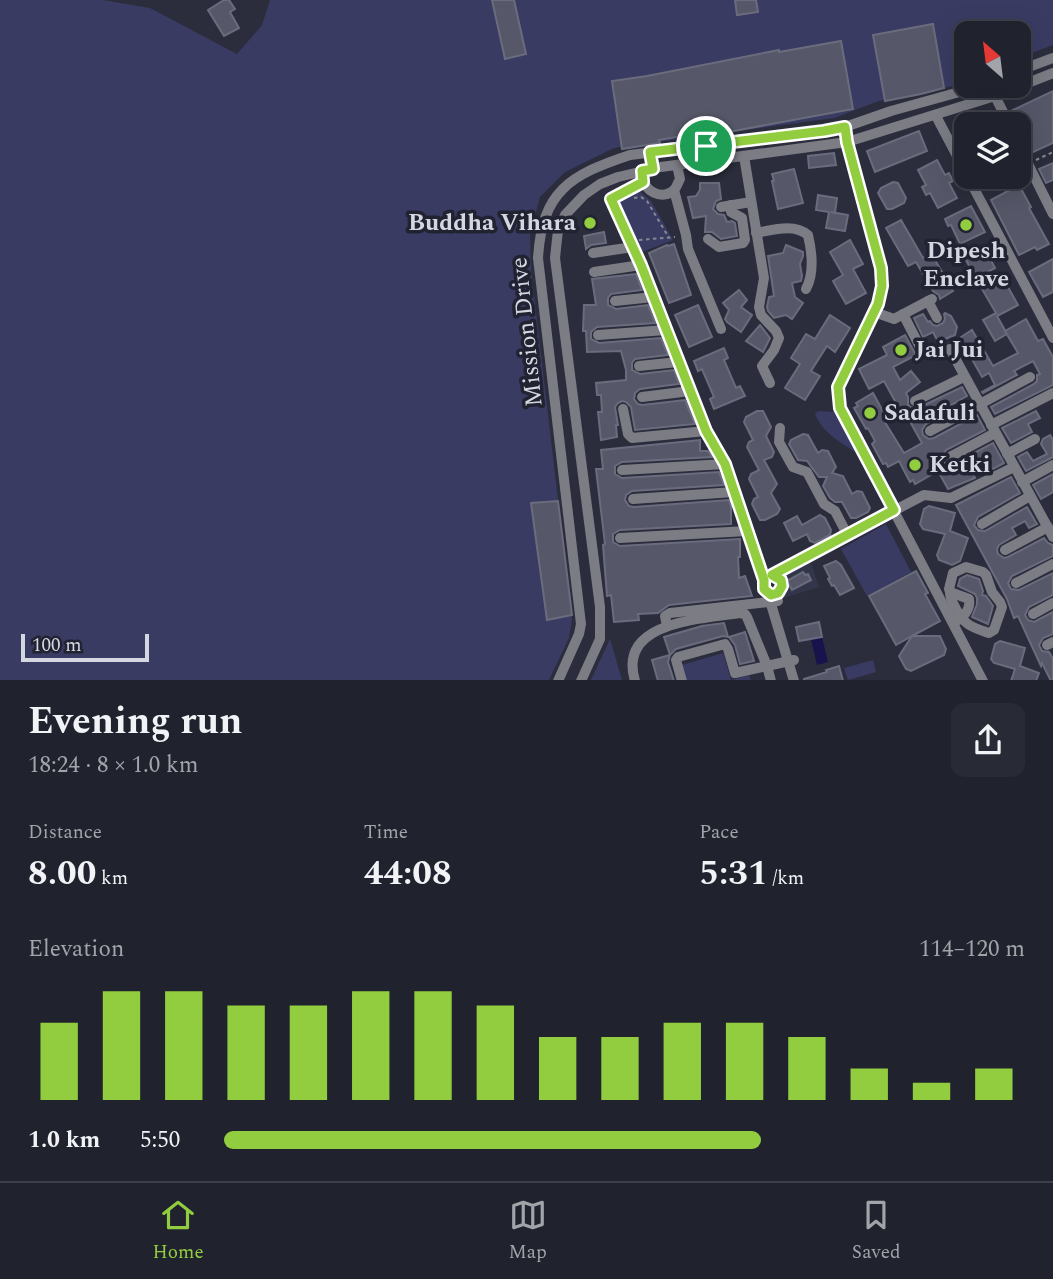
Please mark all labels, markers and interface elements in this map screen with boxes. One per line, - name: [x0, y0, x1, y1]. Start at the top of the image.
- north arrow: [954, 21, 1031, 98]
- map controls: [954, 21, 1031, 189]
- button: layers: [954, 112, 1031, 189]
- pin: [676, 116, 736, 176]
- icon: arrive: [687, 127, 725, 165]
- place label: Buddha Vihara: [408, 205, 577, 241]
- marker: Buddha Vihara: [582, 215, 598, 231]
- marker: Dipesh Enclave: [958, 217, 974, 233]
- place label: Dipesh Enclave: [923, 233, 1009, 297]
- street label: Mission Drive: [501, 255, 553, 409]
- place label: Jai Jui: [915, 332, 984, 368]
- marker: Jai Jui: [893, 342, 909, 358]
- place label: Sadafuli: [884, 395, 975, 431]
- marker: Sadafuli: [862, 405, 878, 421]
- place label: Ketki: [929, 447, 991, 483]
- marker: Ketki: [907, 457, 923, 473]
- text: 100 m: [32, 631, 82, 660]
- scale bar: [21, 632, 149, 663]
- text: Evening run: [28, 693, 242, 751]
- button: share: [951, 703, 1025, 777]
- text: 18:24 · 8 × 1.0 km: [28, 748, 199, 783]
- text: Distance: [28, 818, 102, 847]
- text: Time: [364, 818, 408, 847]
- text: Pace: [699, 818, 739, 847]
- text: 8.00: [28, 847, 96, 900]
- text: 44:08: [364, 847, 452, 900]
- text: 5:31: [699, 847, 768, 900]
- text: km: [96, 864, 128, 893]
- text: /km: [768, 864, 804, 893]
- text: Elevation: [28, 932, 124, 967]
- text: 114–120 m: [919, 932, 1025, 967]
- text: 1.0 km: [28, 1123, 100, 1158]
- text: 5:50: [140, 1123, 180, 1158]
- tab: Home: [152, 1196, 204, 1267]
- tab: Map: [509, 1196, 547, 1267]
- tab: Saved: [852, 1196, 901, 1267]

